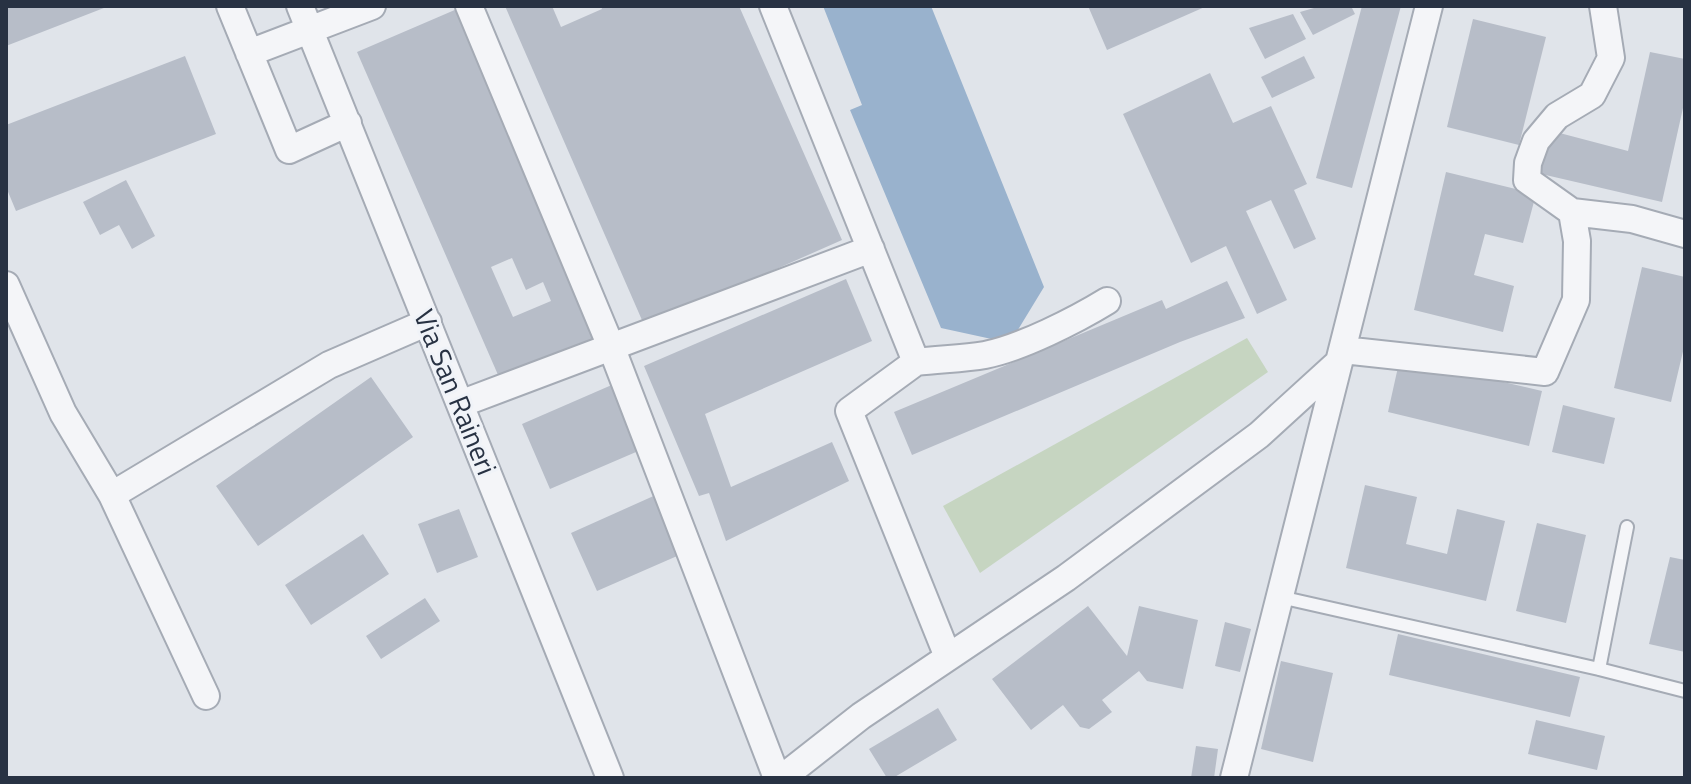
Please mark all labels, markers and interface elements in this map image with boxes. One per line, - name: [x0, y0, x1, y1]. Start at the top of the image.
- street label: Via San Raineri: [403, 303, 509, 481]

